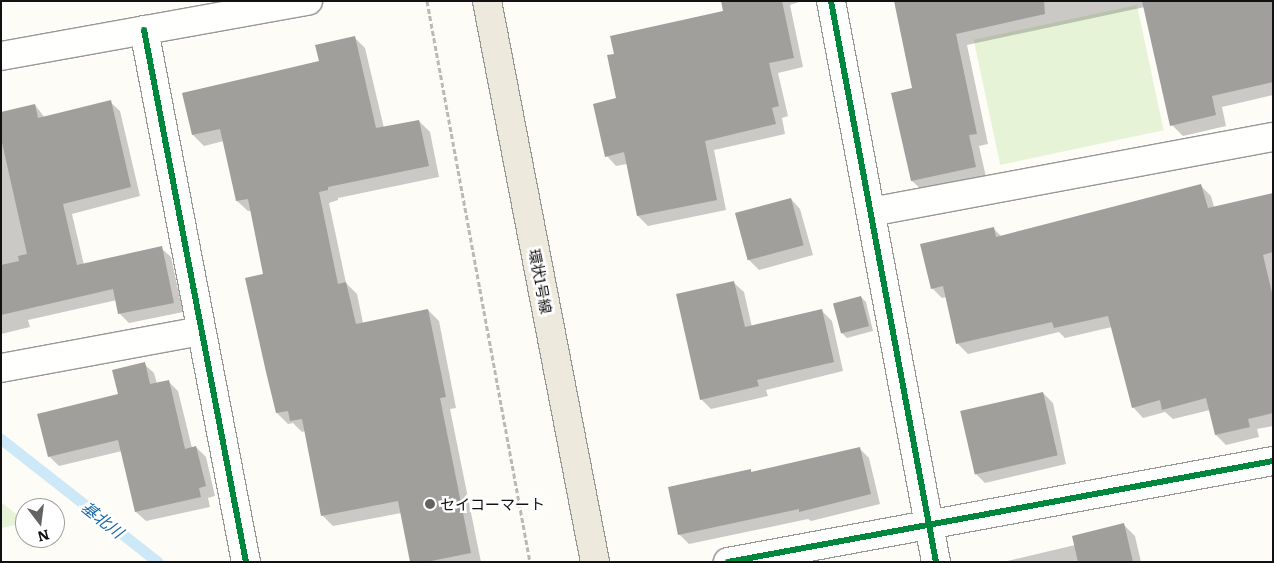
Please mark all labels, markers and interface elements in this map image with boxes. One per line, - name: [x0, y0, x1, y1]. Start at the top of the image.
- street label: 環状1号線: [526, 247, 556, 315]
- place label: セイコーマート: [440, 495, 545, 513]
- water label: 基北川: [78, 497, 128, 541]
- north arrow: [15, 498, 65, 548]
- marker: セイコーマート: [424, 498, 436, 510]
- text: N: [35, 525, 52, 548]

